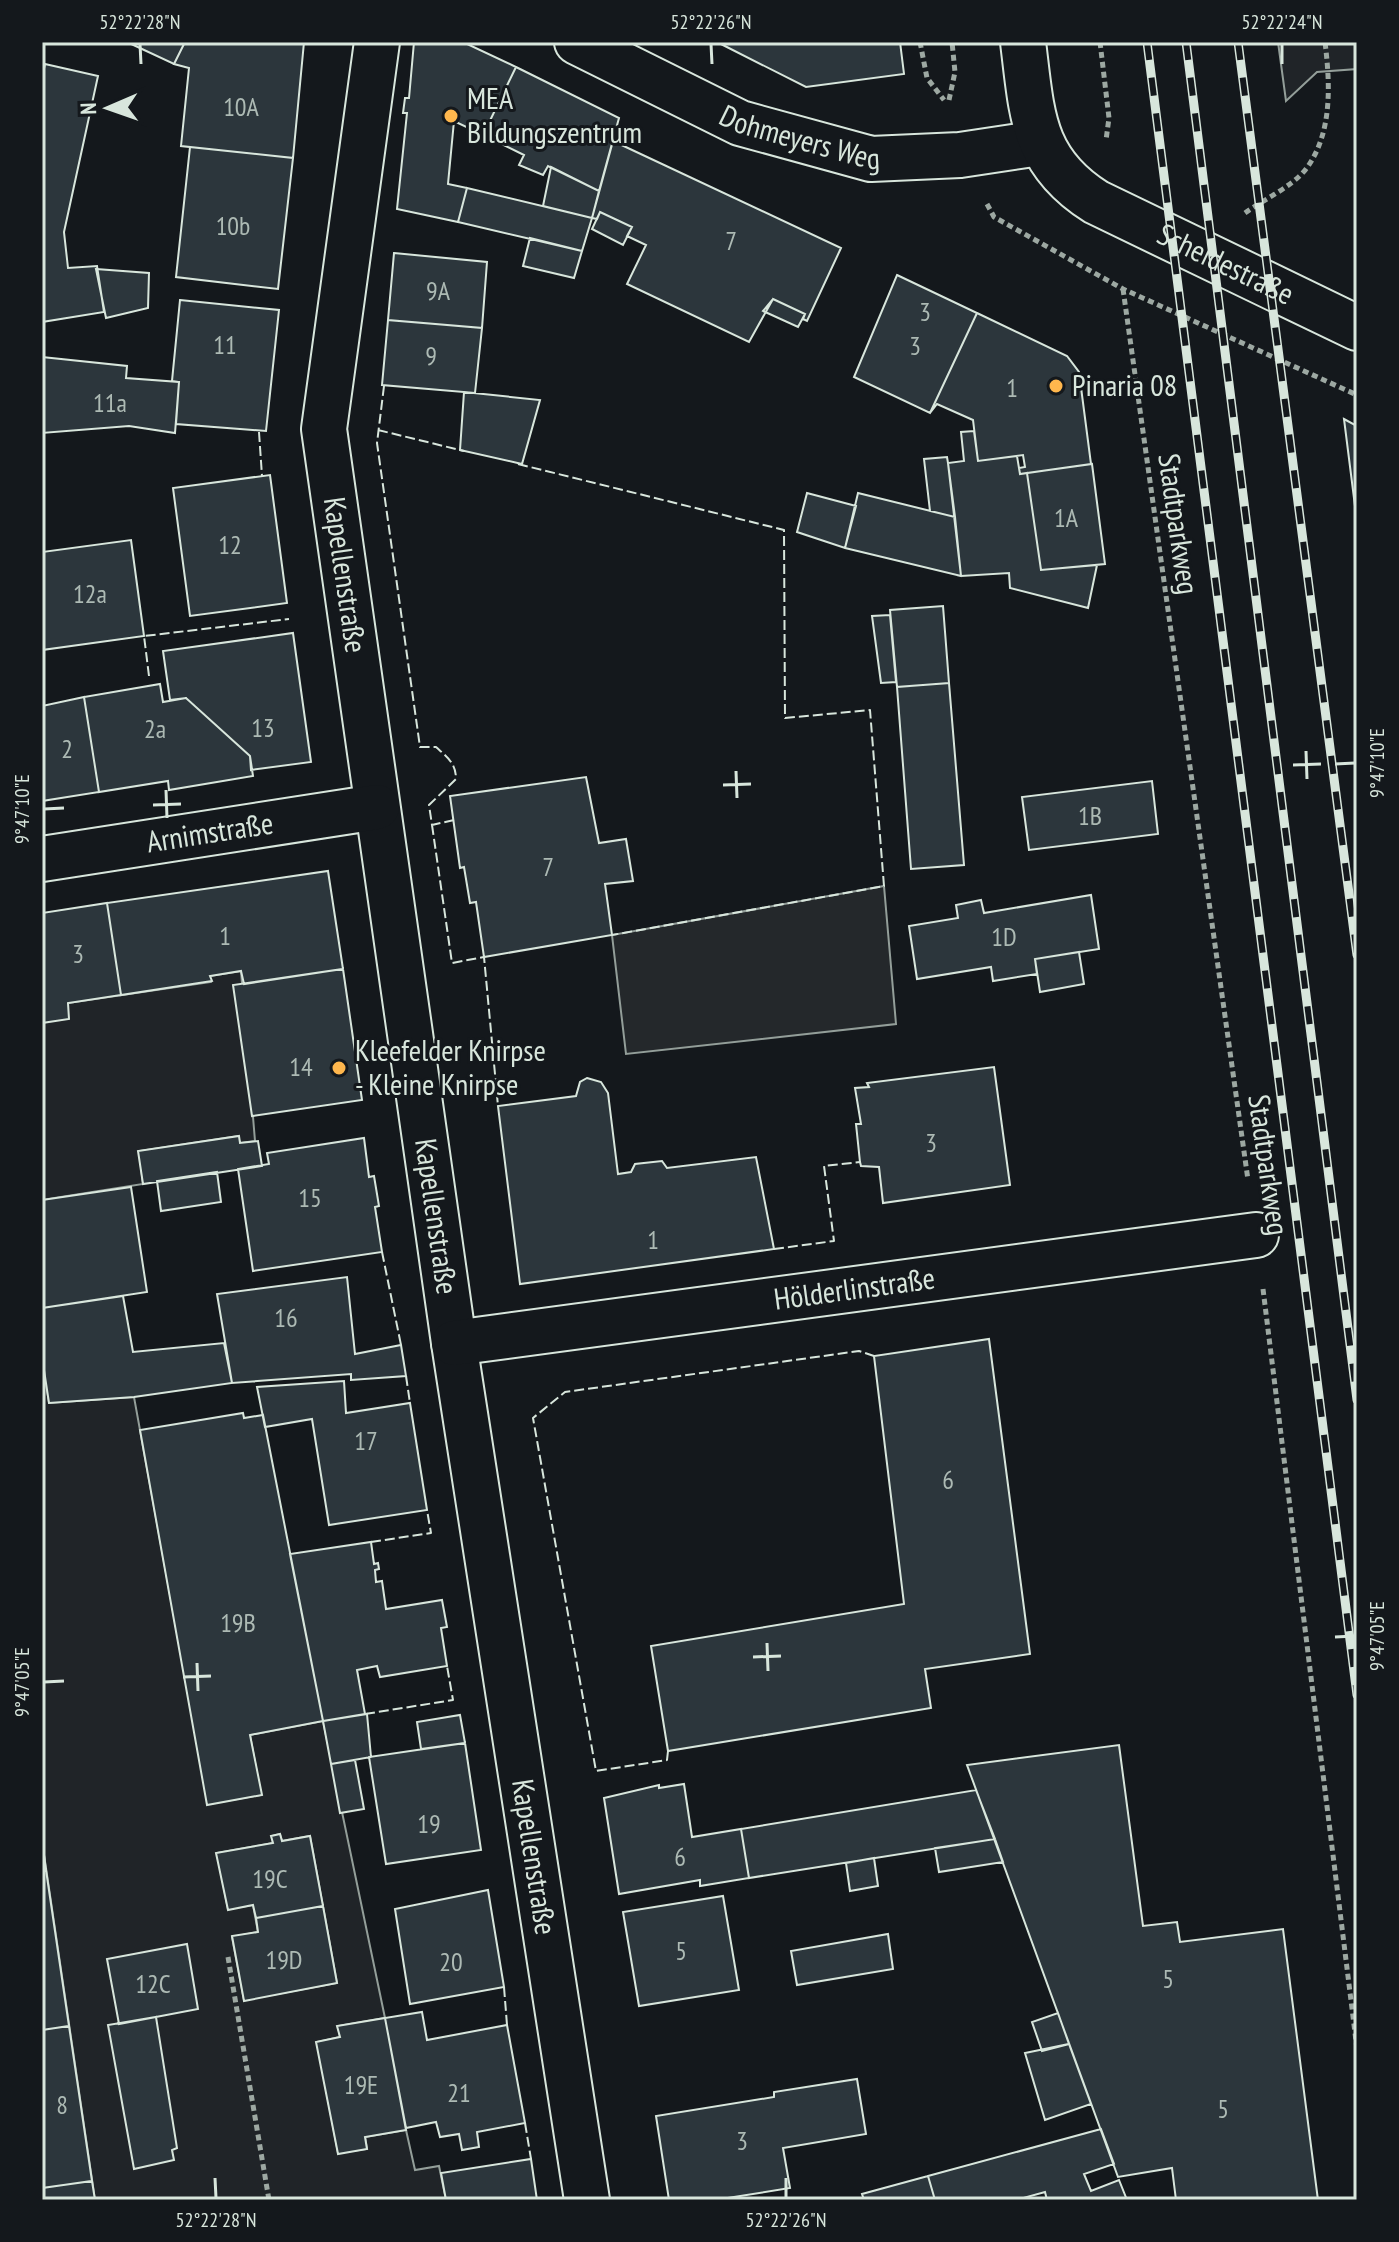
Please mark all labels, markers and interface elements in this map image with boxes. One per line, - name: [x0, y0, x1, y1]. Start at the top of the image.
- text: 52°22'28"N: [100, 9, 180, 35]
- text: 52°22'26"N: [671, 9, 751, 35]
- text: 52°22'24"N: [1242, 9, 1322, 35]
- north arrow: [68, 68, 148, 148]
- place label: MEA Bildungszentrum: [467, 78, 642, 151]
- house number: 10A: [223, 90, 260, 123]
- street label: Dohmeyers Weg: [713, 95, 881, 177]
- text: N: [74, 102, 102, 115]
- marker: MEA Bildungszentrum: [442, 107, 460, 125]
- house number: 10b: [216, 209, 250, 242]
- street label: Scheidestraße: [1152, 214, 1301, 313]
- house number: 7: [725, 224, 737, 257]
- house number: 9A: [426, 274, 451, 307]
- house number: 3: [919, 295, 931, 328]
- house number: 11: [213, 328, 237, 361]
- house number: 3: [909, 329, 921, 362]
- house number: 9: [425, 339, 437, 372]
- place label: Pinaria 08: [1072, 365, 1177, 404]
- house number: 1: [1006, 371, 1018, 404]
- marker: Pinaria 08: [1047, 377, 1065, 395]
- house number: 11a: [93, 386, 127, 419]
- street label: Stadtparkweg: [1150, 451, 1209, 597]
- street label: Kapellenstraße: [316, 494, 377, 655]
- house number: 1A: [1054, 501, 1079, 534]
- house number: 12: [218, 528, 242, 561]
- house number: 12a: [73, 577, 107, 610]
- house number: 13: [251, 711, 275, 744]
- house number: 2a: [144, 712, 166, 745]
- text: 9°47'10"E: [1364, 728, 1390, 798]
- house number: 2: [61, 732, 73, 765]
- text: 9°47'10"E: [9, 774, 35, 844]
- house number: 1B: [1078, 799, 1102, 832]
- street label: Arnimstraße: [144, 802, 276, 860]
- house number: 7: [542, 850, 554, 883]
- house number: 1: [219, 919, 231, 952]
- house number: 1D: [991, 920, 1017, 953]
- house number: 3: [72, 937, 84, 970]
- place label: Kleefelder Knirpse - Kleine Knirpse: [355, 1030, 546, 1103]
- house number: 14: [289, 1050, 313, 1083]
- marker: Kleefelder Knirpse - Kleine Knirpse: [330, 1059, 348, 1077]
- street label: Stadtparkweg: [1240, 1092, 1299, 1238]
- house number: 3: [925, 1126, 937, 1159]
- street label: Kapellenstraße: [407, 1136, 468, 1297]
- house number: 15: [298, 1181, 322, 1214]
- house number: 1: [647, 1223, 659, 1256]
- street label: Hölderlinstraße: [771, 1257, 937, 1318]
- house number: 16: [274, 1301, 298, 1334]
- house number: 17: [354, 1424, 378, 1457]
- house number: 6: [942, 1463, 954, 1496]
- text: 9°47'05"E: [1364, 1601, 1390, 1671]
- house number: 19B: [220, 1606, 256, 1639]
- text: 9°47'05"E: [9, 1647, 35, 1717]
- street label: Kapellenstraße: [504, 1776, 567, 1937]
- house number: 19: [417, 1807, 441, 1840]
- house number: 6: [674, 1840, 686, 1873]
- house number: 19C: [252, 1862, 288, 1895]
- house number: 5: [675, 1934, 687, 1967]
- house number: 19D: [265, 1943, 303, 1976]
- house number: 20: [439, 1945, 463, 1978]
- house number: 5: [1162, 1962, 1174, 1995]
- house number: 12C: [135, 1967, 171, 2000]
- house number: 19E: [344, 2068, 378, 2101]
- house number: 21: [447, 2076, 471, 2109]
- house number: 8: [56, 2088, 68, 2121]
- house number: 5: [1217, 2092, 1229, 2125]
- house number: 3: [736, 2124, 748, 2157]
- text: 52°22'28"N: [176, 2207, 256, 2233]
- text: 52°22'26"N: [746, 2207, 826, 2233]

